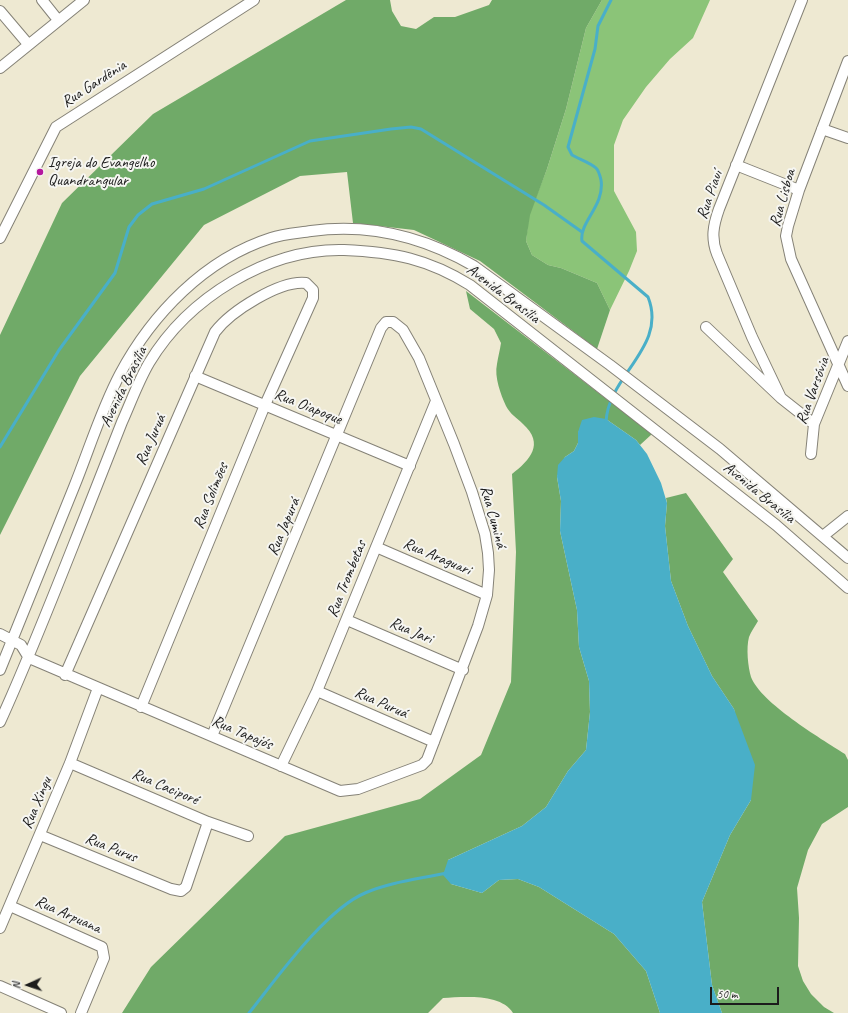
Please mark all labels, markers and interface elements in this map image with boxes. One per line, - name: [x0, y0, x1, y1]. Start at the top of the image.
- street label: Rua Gardênia: [58, 56, 130, 112]
- place label: Igreja do Evangelho Quandrangular: [48, 153, 154, 191]
- marker: Igreja do Evangelho Quandrangular: [35, 167, 45, 177]
- street label: Rua Lisboa: [766, 167, 800, 229]
- street label: Rua Piauí: [693, 168, 727, 222]
- street label: Avenida Brasília: [463, 260, 543, 328]
- street label: Avenida Brasília: [96, 344, 152, 430]
- street label: Rua Varsóvia: [792, 355, 834, 427]
- street label: Rua Oiapoque: [272, 385, 344, 429]
- street label: Rua Juruá: [131, 412, 171, 468]
- street label: Avenida Brasília: [719, 458, 799, 528]
- street label: Rua Solimões: [189, 460, 233, 532]
- street label: Rua Cuminá: [475, 484, 511, 550]
- street label: Rua Japurá: [263, 495, 305, 559]
- street label: Rua Araguari: [400, 534, 474, 580]
- street label: Rua Trombetas: [323, 538, 371, 620]
- street label: Rua Jari: [387, 613, 435, 649]
- street label: Rua Puruá: [352, 683, 410, 723]
- street label: Rua Tapajós: [209, 712, 275, 754]
- street label: Rua Caciporé: [129, 764, 201, 810]
- street label: Rua Xingu: [17, 774, 57, 832]
- street label: Rua Purus: [82, 829, 140, 867]
- street label: Rua Arpuana: [32, 892, 104, 938]
- north arrow: [8, 965, 48, 1005]
- scale bar: [712, 979, 781, 1005]
- text: N: [9, 982, 23, 989]
- text: 50 m: [717, 986, 737, 1002]

